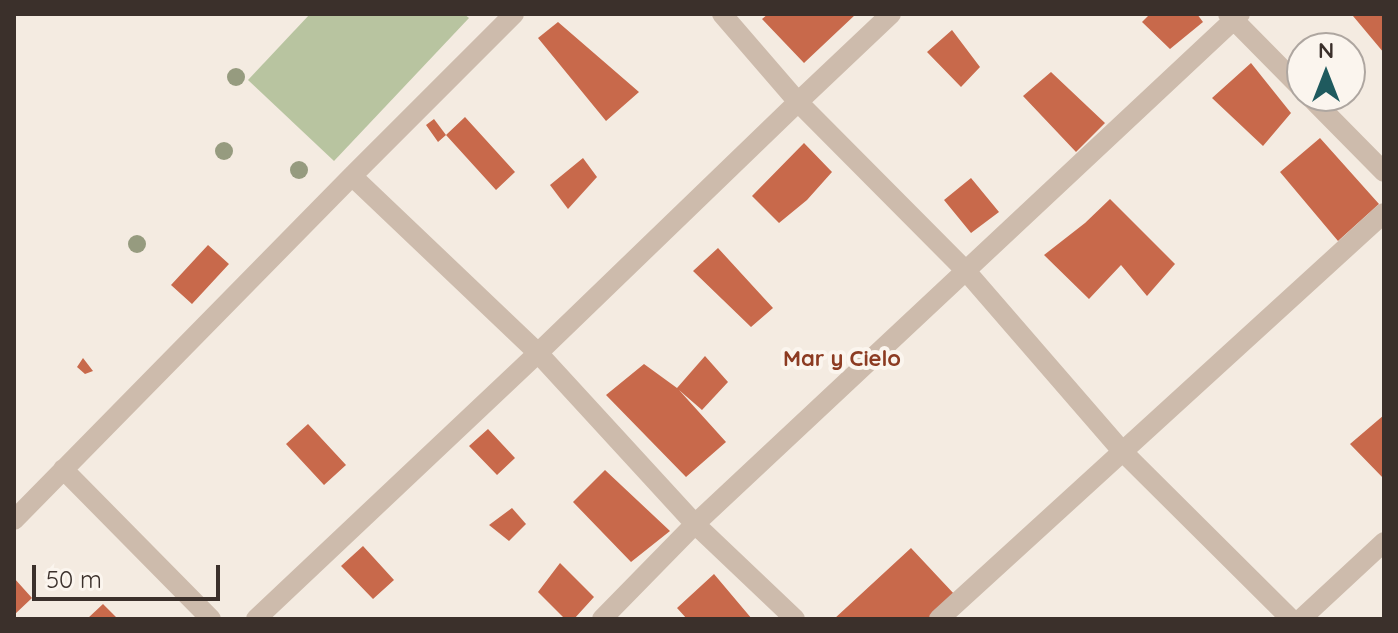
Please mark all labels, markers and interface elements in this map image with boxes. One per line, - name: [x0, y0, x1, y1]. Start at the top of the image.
- north arrow: [1286, 32, 1366, 112]
- text: N: [1318, 36, 1334, 64]
- district label: Mar y Cielo: [783, 346, 901, 372]
- scale bar: [36, 549, 224, 599]
- text: 50 m: [46, 564, 102, 594]

